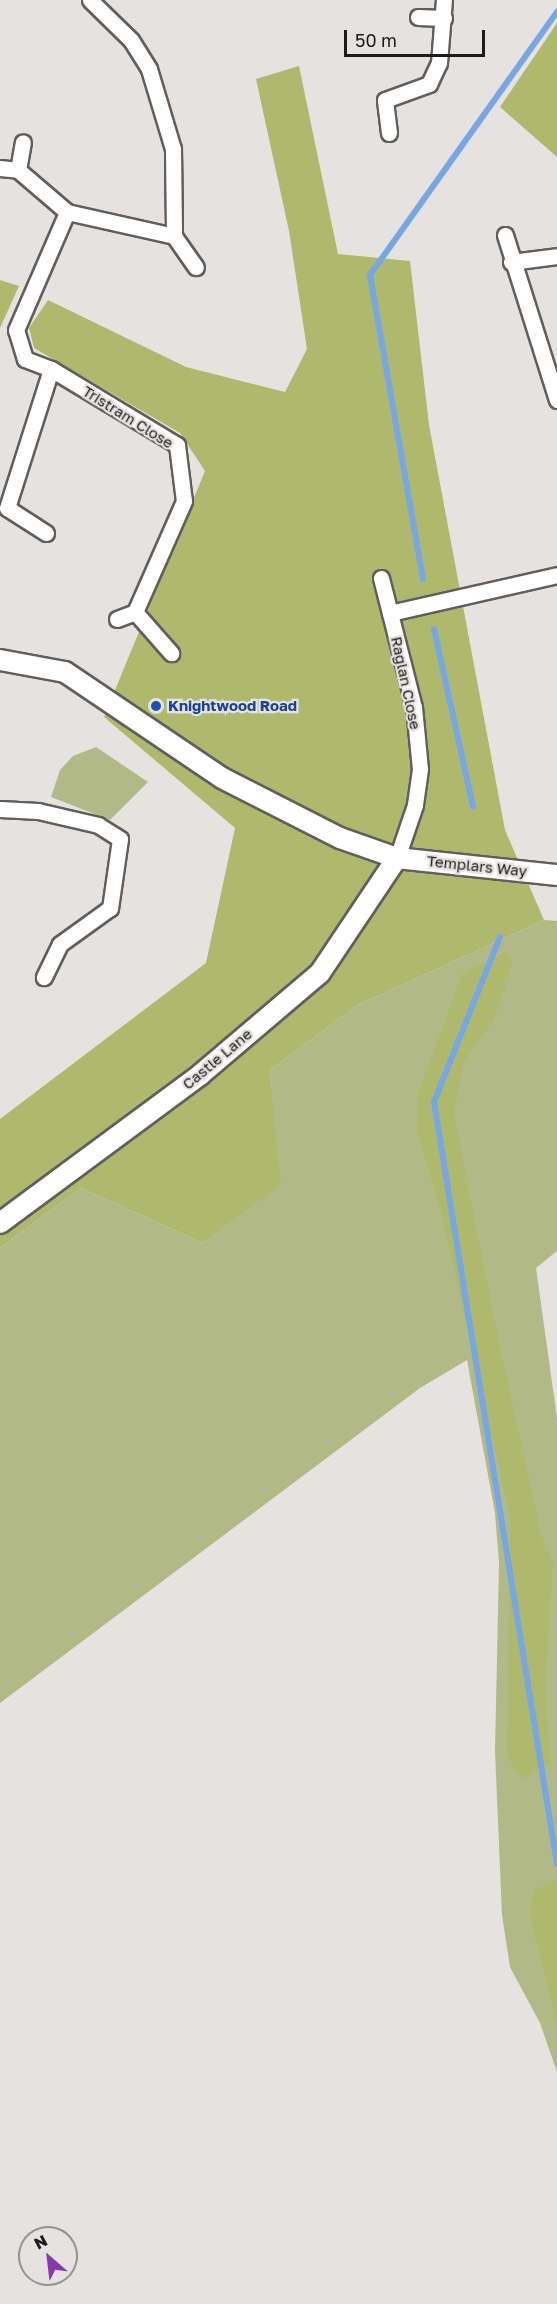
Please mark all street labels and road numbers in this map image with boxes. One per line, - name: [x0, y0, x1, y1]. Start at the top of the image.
- street label: Tristram Close: [79, 382, 177, 452]
- street label: Raglan Close: [387, 635, 425, 731]
- street label: Templars Way: [426, 852, 528, 880]
- street label: Castle Lane: [179, 1025, 255, 1093]

